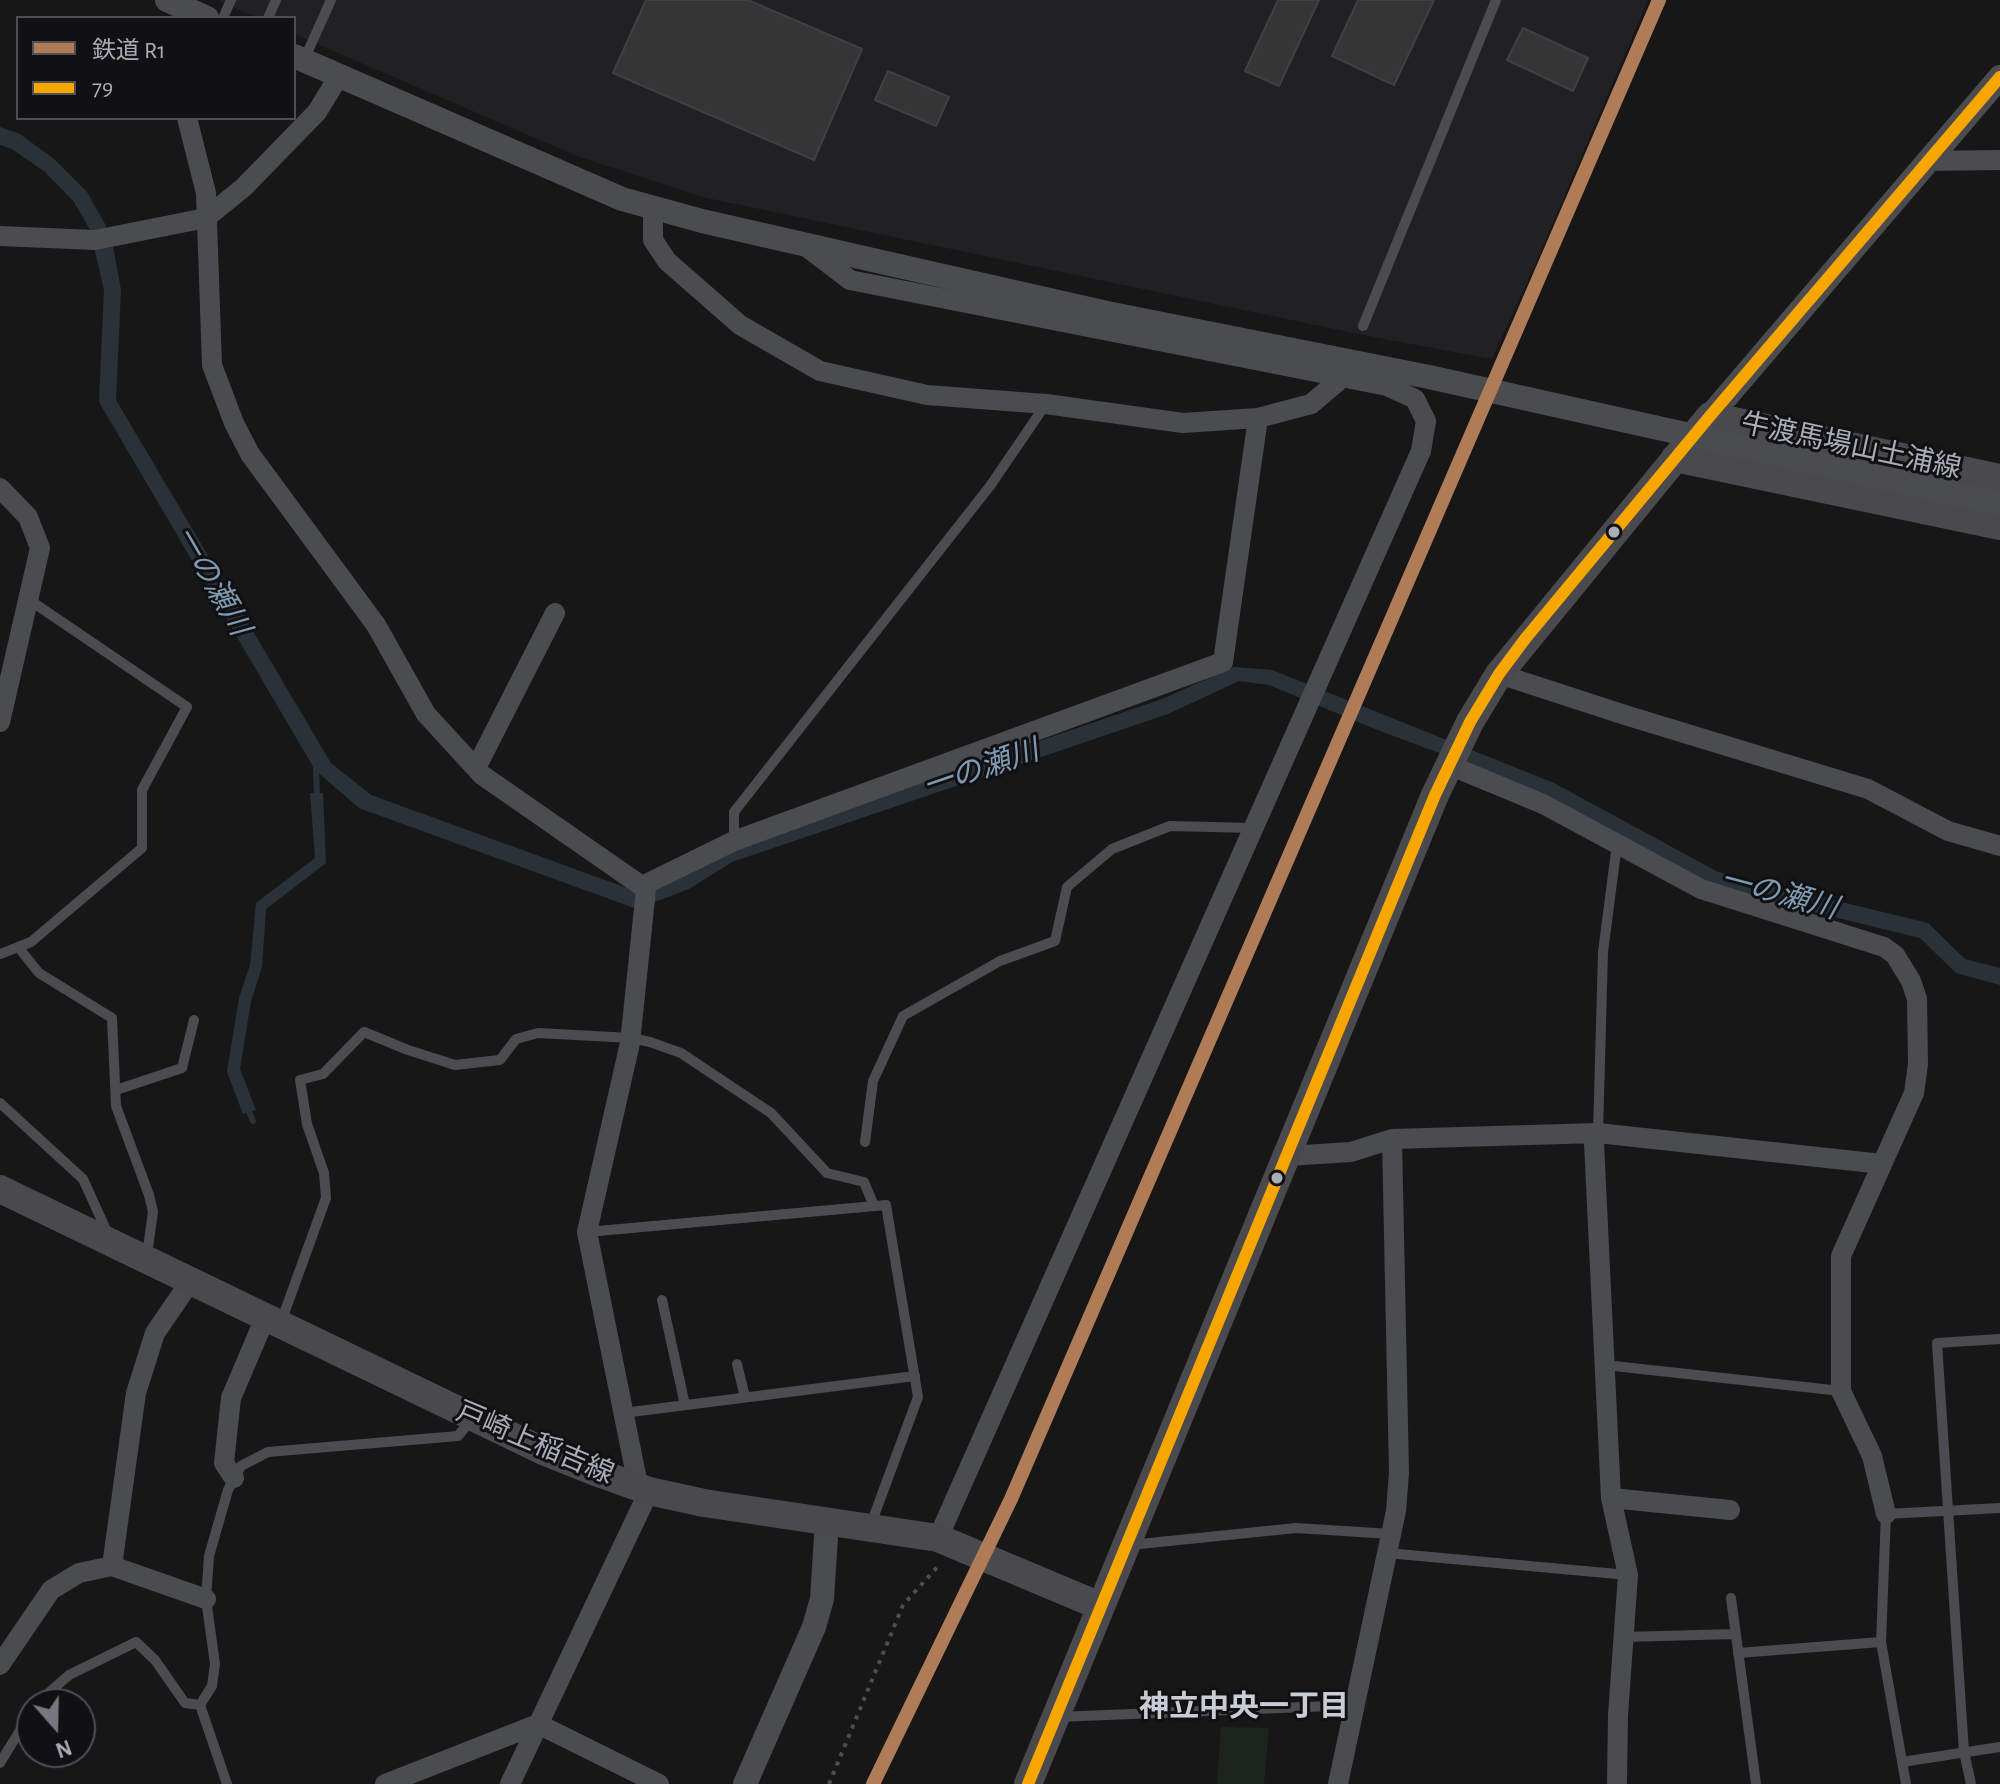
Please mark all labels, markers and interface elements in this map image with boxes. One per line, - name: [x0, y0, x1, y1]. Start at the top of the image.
- legend: [16, 16, 296, 120]
- text: 鉄道 R1: [92, 39, 166, 63]
- text: 79: [92, 76, 113, 100]
- street label: 牛渡馬場山土浦線: [1738, 406, 1964, 486]
- water label: 一の瀬川: [166, 520, 258, 642]
- unlabelled marker: [1606, 524, 1622, 540]
- water label: 一の瀬川: [918, 732, 1044, 806]
- water label: 一の瀬川: [1716, 861, 1842, 927]
- unlabelled marker: [1269, 1170, 1285, 1186]
- street label: 戸崎上稲吉線: [451, 1395, 619, 1491]
- north arrow: [16, 1688, 96, 1768]
- district label: 神立中央一丁目: [1139, 1689, 1349, 1725]
- text: N: [53, 1736, 74, 1762]

